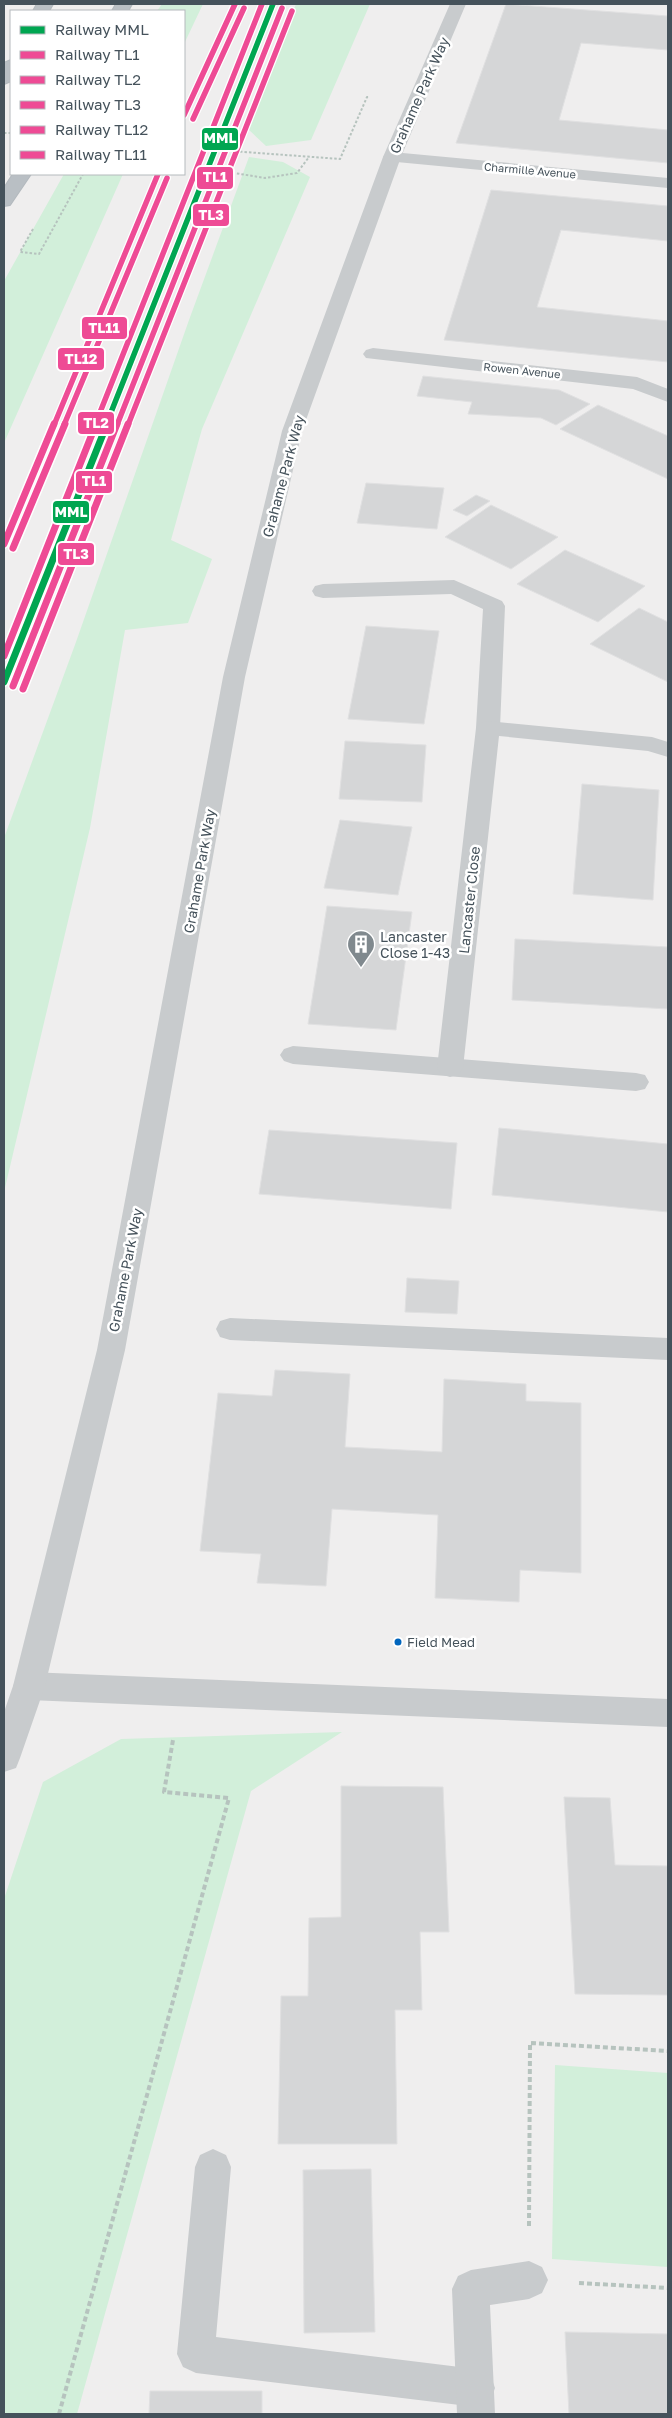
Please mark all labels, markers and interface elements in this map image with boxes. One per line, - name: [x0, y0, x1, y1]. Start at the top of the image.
- legend: [10, 10, 185, 175]
- text: Railway MML: [55, 20, 149, 38]
- street label: Grahame Park Way: [386, 34, 452, 156]
- text: Railway TL1: [55, 45, 140, 63]
- text: Railway TL2: [55, 70, 141, 88]
- text: Railway TL3: [55, 95, 141, 113]
- text: Railway TL12: [55, 120, 148, 138]
- line badge: MML: [201, 127, 239, 151]
- text: MML: [204, 129, 236, 146]
- text: Railway TL11: [55, 145, 147, 163]
- street label: Charmille Avenue: [483, 160, 577, 180]
- line badge: TL1: [196, 166, 234, 190]
- text: TL1: [203, 168, 227, 185]
- line badge: TL3: [192, 203, 230, 227]
- text: TL3: [198, 206, 224, 223]
- line badge: TL11: [81, 316, 128, 340]
- text: TL11: [88, 319, 120, 336]
- line badge: TL12: [57, 347, 105, 371]
- text: TL12: [65, 350, 98, 367]
- street label: Rowen Avenue: [483, 359, 561, 381]
- line badge: TL2: [77, 411, 115, 435]
- street label: Grahame Park Way: [259, 413, 308, 539]
- text: TL2: [83, 414, 109, 431]
- line badge: TL1: [75, 470, 113, 494]
- text: TL1: [82, 472, 106, 489]
- line badge: MML: [52, 500, 90, 524]
- text: MML: [55, 503, 87, 520]
- line badge: TL3: [57, 542, 95, 566]
- text: TL3: [63, 545, 89, 562]
- street label: Grahame Park Way: [180, 807, 218, 934]
- street label: Lancaster Close: [455, 845, 483, 955]
- place label: Lancaster Close 1-43: [380, 928, 450, 961]
- building icon: Lancaster Close 1-43: [346, 929, 376, 968]
- street label: Grahame Park Way: [105, 1206, 145, 1333]
- place label: Field Mead: [407, 1634, 475, 1650]
- marker: Field Mead: [393, 1637, 403, 1647]

